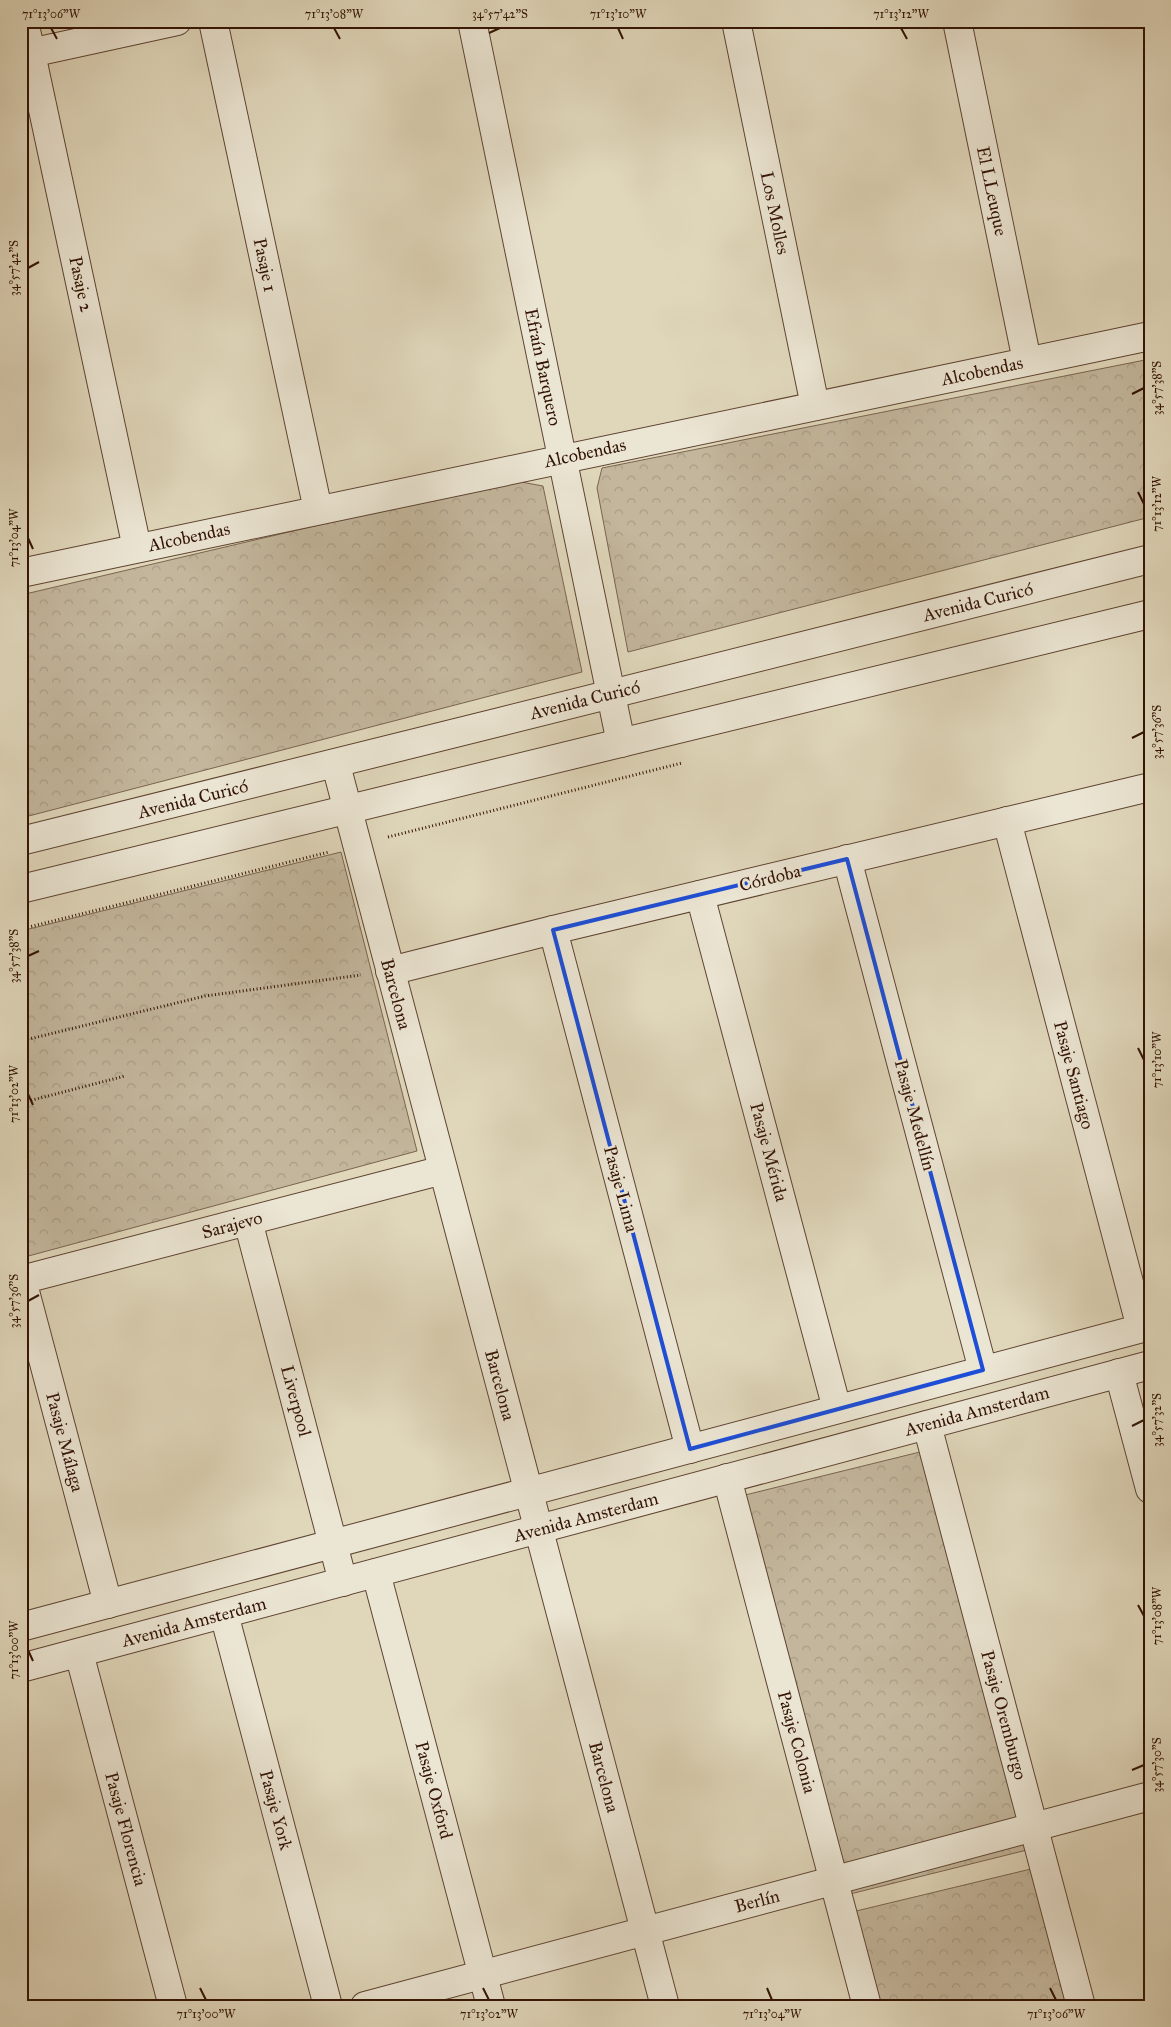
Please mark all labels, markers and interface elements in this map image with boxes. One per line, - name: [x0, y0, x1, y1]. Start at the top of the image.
- text: 71°13'06"W: [22, 7, 81, 21]
- text: 71°13'08"W: [305, 7, 364, 21]
- text: 34°57'42"S: [472, 7, 528, 21]
- text: 71°13'10"W: [590, 7, 647, 21]
- text: 71°13'12"W: [873, 7, 929, 21]
- street label: El LLeuque: [971, 144, 1012, 238]
- street label: Los Molles: [755, 170, 795, 256]
- street label: Pasaje 1: [249, 236, 281, 294]
- text: 34°57'42"S: [7, 240, 21, 296]
- street label: Pasaje 2: [64, 254, 98, 314]
- street label: Efraín Barquero: [519, 306, 566, 428]
- street label: Alcobendas: [938, 352, 1025, 391]
- text: 34°57'38"S: [1150, 361, 1164, 415]
- street label: Alcobendas: [541, 434, 628, 473]
- text: 71°13'12"W: [1150, 476, 1164, 532]
- text: 71°13'04"W: [7, 508, 21, 567]
- street label: Alcobendas: [145, 518, 232, 557]
- street label: Avenida Curicó: [920, 578, 1035, 627]
- street label: Avenida Curicó: [527, 676, 642, 725]
- text: 34°57'36"S: [1150, 705, 1164, 759]
- street label: Avenida Curicó: [135, 775, 250, 824]
- street label: Córdoba: [737, 860, 803, 896]
- text: 34°57'38"S: [7, 929, 21, 983]
- street label: Barcelona: [376, 956, 416, 1032]
- street label: Pasaje Santiago: [1048, 1018, 1099, 1132]
- text: 71°13'10"W: [1150, 1031, 1164, 1088]
- street label: Pasaje Medellín: [890, 1057, 940, 1173]
- text: 71°13'02"W: [7, 1064, 21, 1123]
- street label: Pasaje Mérida: [745, 1100, 793, 1204]
- street label: Pasaje Lima: [599, 1143, 643, 1235]
- street label: Sarajevo: [199, 1206, 265, 1244]
- text: 34°57'36"S: [7, 1274, 21, 1328]
- street label: Barcelona: [480, 1347, 520, 1423]
- street label: Liverpool: [276, 1363, 316, 1439]
- street label: Avenida Amsterdam: [901, 1381, 1052, 1441]
- street label: Pasaje Málaga: [40, 1390, 89, 1495]
- text: 34°57'32"S: [1150, 1393, 1164, 1447]
- street label: Avenida Amsterdam: [510, 1487, 661, 1547]
- text: 71°13'08"W: [1150, 1586, 1164, 1645]
- street label: Avenida Amsterdam: [118, 1592, 269, 1652]
- text: 71°13'00"W: [7, 1620, 21, 1679]
- street label: Pasaje Oremburgo: [975, 1648, 1032, 1782]
- street label: Pasaje Colonia: [773, 1688, 821, 1796]
- text: 34°57'30"S: [1150, 1737, 1164, 1793]
- street label: Pasaje Oxford: [410, 1739, 458, 1841]
- street label: Barcelona: [584, 1739, 624, 1815]
- street label: Pasaje York: [255, 1768, 297, 1853]
- street label: Pasaje Florencia: [100, 1770, 152, 1889]
- street label: Berlín: [732, 1884, 782, 1918]
- text: 71°13'00"W: [177, 2007, 236, 2021]
- text: 71°13'02"W: [460, 2007, 519, 2021]
- text: 71°13'04"W: [743, 2007, 802, 2021]
- text: 71°13'06"W: [1027, 2007, 1086, 2021]

